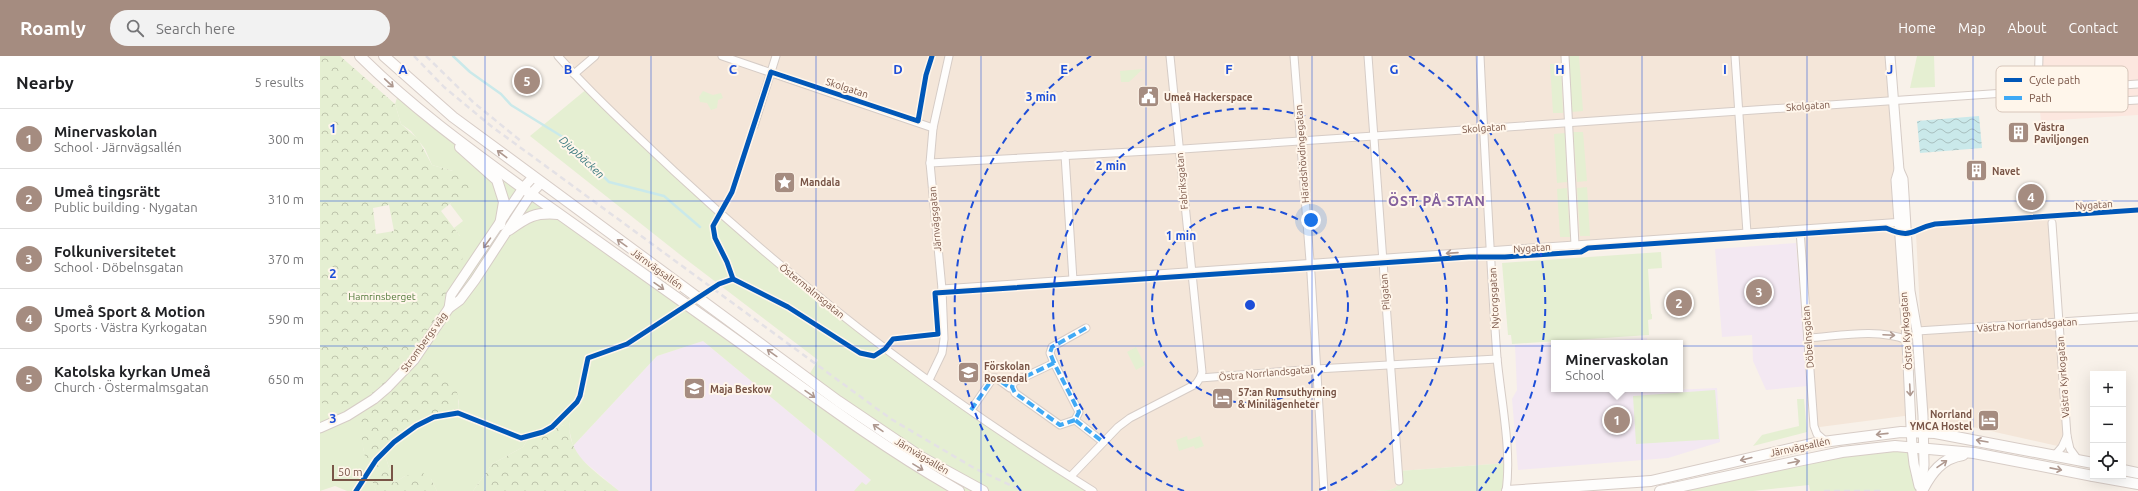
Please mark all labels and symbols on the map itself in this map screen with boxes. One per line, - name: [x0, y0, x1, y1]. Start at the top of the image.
- text: A: [398, 62, 408, 76]
- text: B: [564, 62, 573, 76]
- text: C: [729, 62, 738, 76]
- text: D: [893, 62, 903, 76]
- text: E: [1060, 62, 1068, 76]
- text: F: [1225, 62, 1233, 76]
- text: G: [1390, 62, 1399, 76]
- text: H: [1555, 62, 1565, 76]
- text: I: [1723, 62, 1727, 76]
- text: J: [1887, 62, 1893, 76]
- pin: 5: [514, 66, 540, 96]
- legend: [1996, 66, 2128, 112]
- text: Cycle path: [2029, 74, 2080, 86]
- street label: Skolgatan: [824, 76, 870, 100]
- one-way arrow: [383, 78, 393, 87]
- public building icon: Umeå Hackerspace: [1136, 84, 1162, 110]
- text: 3 min: [1026, 90, 1056, 103]
- place label: Umeå Hackerspace: [1164, 92, 1253, 103]
- text: Path: [2029, 92, 2052, 104]
- street label: Skolgatan: [1786, 99, 1830, 113]
- street label: Häradshövdingegatan: [1293, 104, 1311, 204]
- building icon: Västra Paviljongen: [2006, 120, 2032, 146]
- text: 1: [329, 121, 337, 135]
- street label: Skolgatan: [1462, 121, 1506, 135]
- place label: Västra Paviljongen: [2034, 122, 2089, 145]
- water label: Djupbäcken: [557, 133, 607, 181]
- one-way arrow: [497, 149, 508, 158]
- street label: Fabriksgatan: [1174, 152, 1190, 210]
- building icon: Navet: [1963, 158, 1989, 184]
- text: 2 min: [1096, 159, 1126, 172]
- place label: Navet: [1992, 166, 2021, 177]
- place icon: Mandala: [772, 169, 798, 195]
- place label: Mandala: [800, 177, 840, 188]
- pin: 4: [2018, 182, 2044, 212]
- street label: Järnvägsgatan: [927, 186, 943, 252]
- district label: ÖST PÅ STAN: [1388, 192, 1486, 209]
- street label: Nygatan: [2075, 198, 2113, 212]
- your location: [1301, 210, 1321, 230]
- text: 1 min: [1166, 229, 1196, 242]
- one-way arrow: [483, 237, 491, 248]
- one-way arrow: [616, 239, 627, 247]
- street label: Nygatan: [1513, 241, 1551, 255]
- street label: Järnvägsallén: [629, 247, 685, 291]
- one-way arrow: [1446, 250, 1459, 257]
- street label: Östermalmsgatan: [777, 261, 847, 321]
- text: 2: [329, 266, 337, 280]
- street label: Nytorgsgatan: [1487, 267, 1501, 329]
- street label: Pilgatan: [1378, 273, 1392, 311]
- pin: 3: [1746, 277, 1772, 307]
- one-way arrow: [653, 282, 664, 290]
- pin: 2: [1666, 288, 1692, 318]
- park label: Hamrinsberget: [348, 291, 416, 302]
- street label: Östra Kyrkogatan: [1898, 292, 1914, 370]
- centre of rings: [1243, 298, 1257, 312]
- street label: Döbelnsgatan: [1800, 305, 1816, 369]
- street label: Strombergs väg: [399, 310, 449, 374]
- street label: Västra Norrlandsgatan: [1976, 316, 2078, 334]
- one-way arrow: [1883, 331, 1896, 339]
- street label: Västra Kyrkogatan: [2055, 336, 2071, 418]
- one-way arrow: [767, 348, 778, 357]
- school or university icon: Förskolan Rosendal: [955, 359, 981, 385]
- place label: Förskolan Rosendal: [984, 361, 1030, 384]
- street label: Östra Norrlandsgatan: [1218, 363, 1316, 383]
- school or university icon: Maja Beskow: [681, 376, 707, 402]
- one-way arrow: [1906, 383, 1913, 396]
- place label: Maja Beskow: [710, 384, 771, 395]
- hotel icon: 57:an Rumsuthyrning & Minilägenheter: [1209, 385, 1235, 411]
- place label: 57:an Rumsuthyrning & Minilägenheter: [1238, 387, 1337, 410]
- one-way arrow: [805, 390, 816, 399]
- pin: 1: [1604, 405, 1630, 435]
- hotel icon: Norrland YMCA Hostel: [1975, 407, 2001, 433]
- place label: Norrland YMCA Hostel: [1910, 409, 1972, 432]
- text: 3: [329, 411, 337, 425]
- one-way arrow: [872, 424, 883, 432]
- one-way arrow: [1876, 430, 1889, 438]
- street label: Järnvägsallén: [1769, 435, 1831, 459]
- street label: Järnvägsallén: [893, 436, 951, 476]
- one-way arrow: [1976, 437, 1989, 445]
- one-way arrow: [1740, 456, 1753, 464]
- one-way arrow: [1787, 457, 1800, 465]
- one-way arrow: [1936, 460, 1947, 468]
- scale bar: [332, 463, 393, 482]
- one-way arrow: [912, 463, 923, 471]
- one-way arrow: [2049, 465, 2062, 473]

